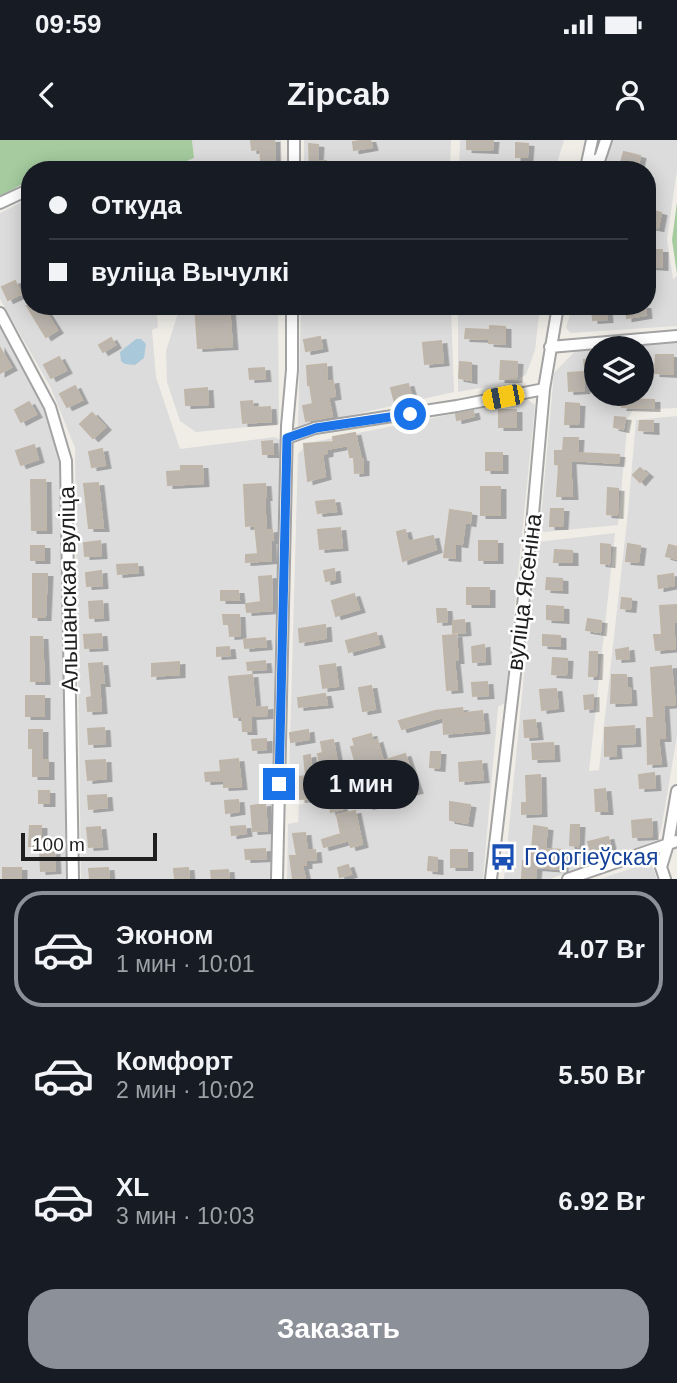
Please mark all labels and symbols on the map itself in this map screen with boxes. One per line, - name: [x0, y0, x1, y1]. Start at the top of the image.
- car: [481, 383, 526, 411]
- route start: [394, 398, 426, 430]
- street label: Альшанская вуліца: [53, 486, 83, 692]
- street label: вуліца Ясеніна: [501, 512, 547, 672]
- callout: 1 мин: [304, 760, 419, 808]
- route end: [263, 768, 295, 800]
- scale bar: [21, 830, 158, 862]
- bus stop icon: Георгіеўская: [488, 842, 518, 872]
- place label: Георгіеўская: [524, 844, 658, 870]

